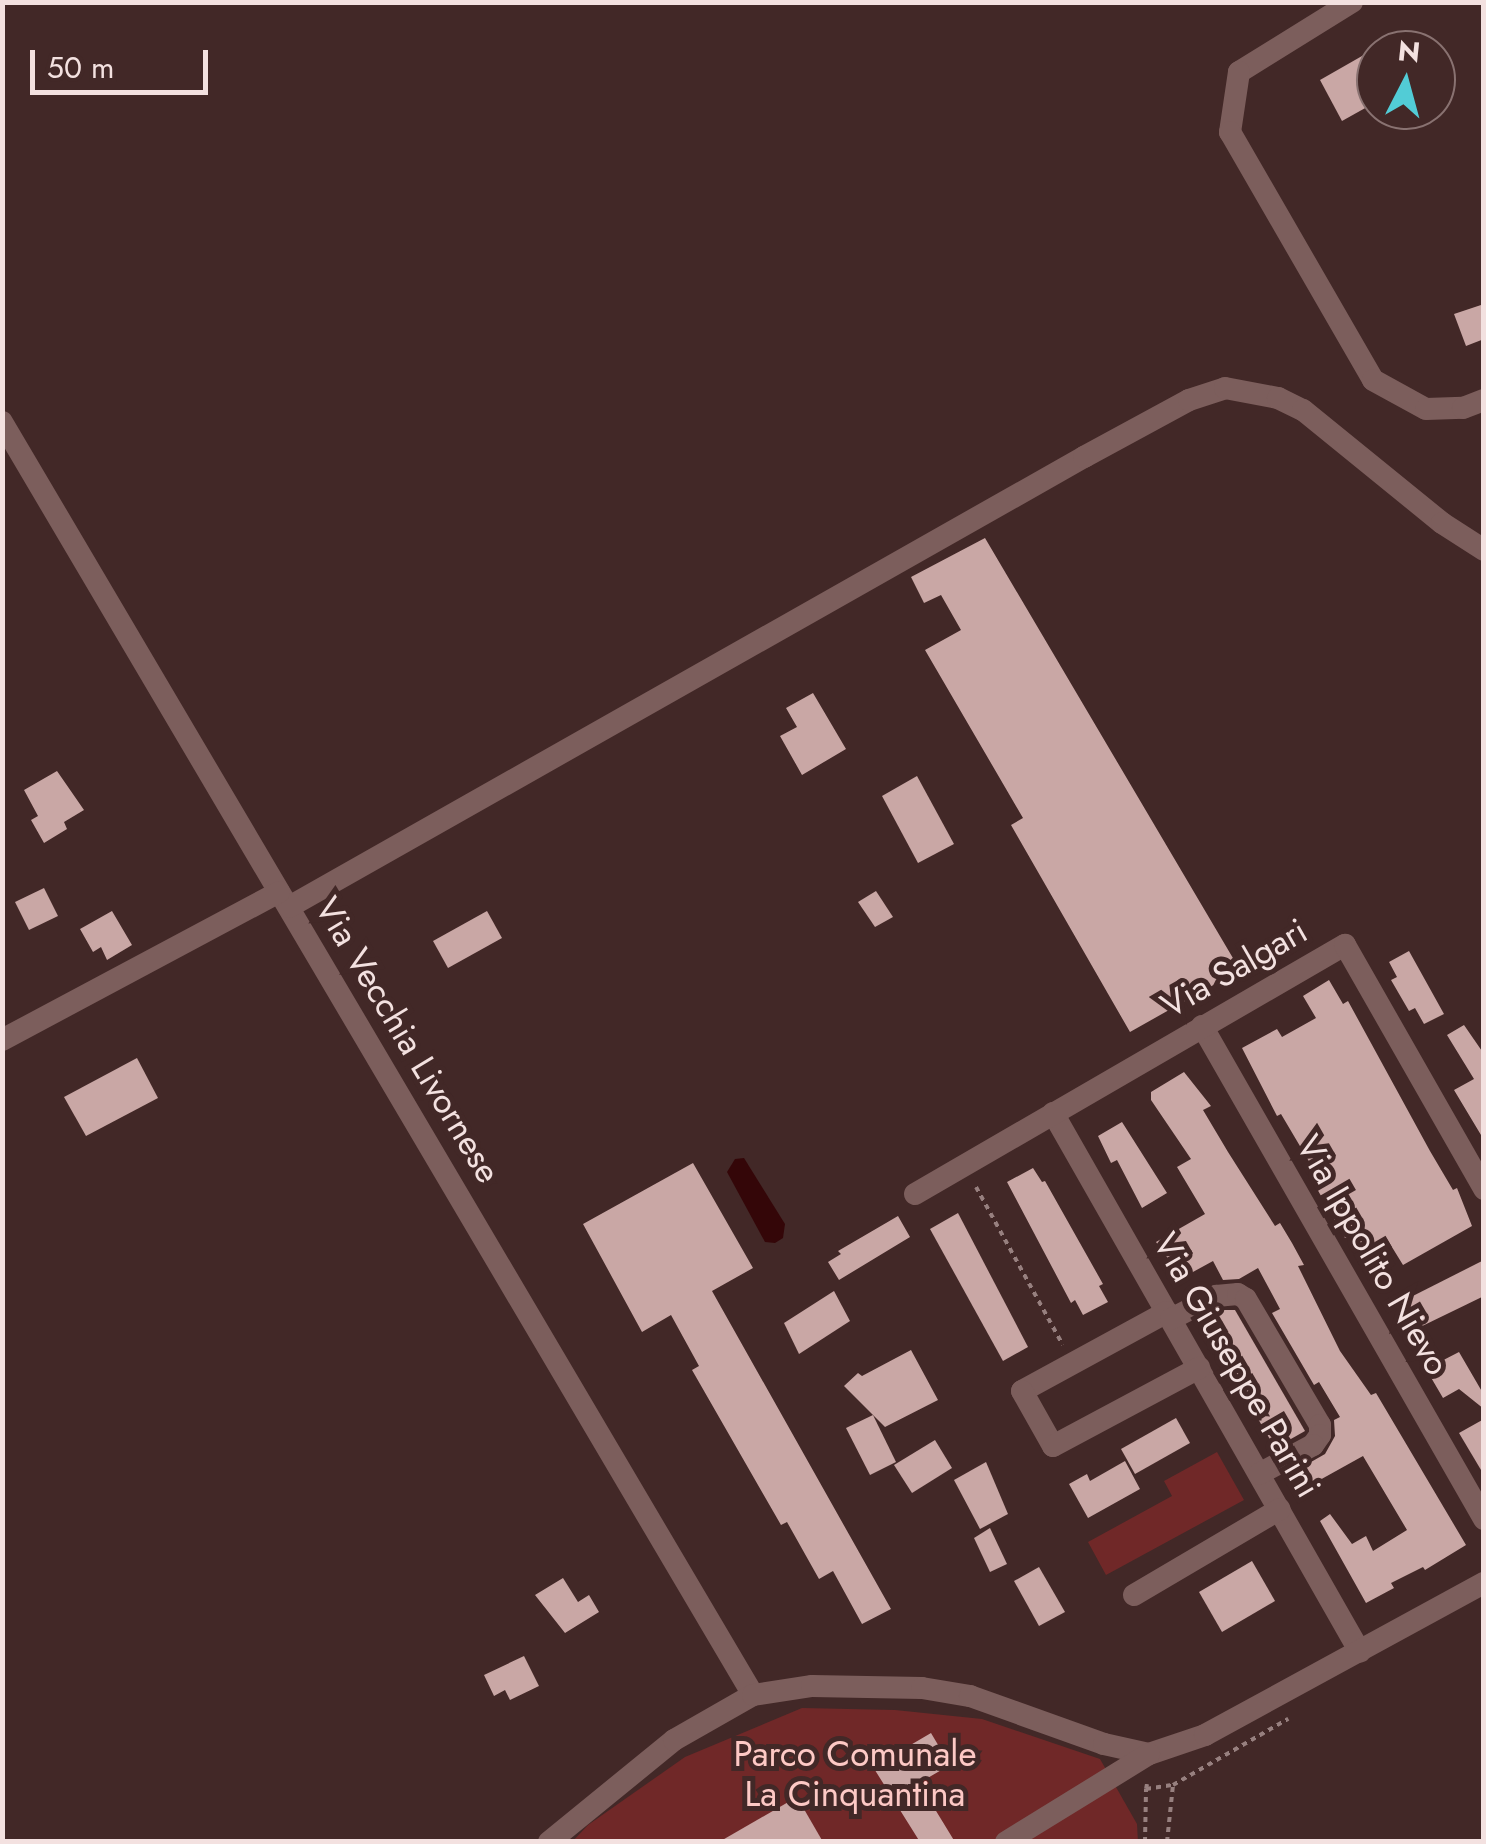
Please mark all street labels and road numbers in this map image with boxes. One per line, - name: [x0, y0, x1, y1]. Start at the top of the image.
- street label: Via Vecchia Livornese: [306, 890, 510, 1190]
- street label: Via Salgari: [1154, 909, 1314, 1027]
- street label: Via Ippolito Nievo: [1287, 1128, 1459, 1382]
- street label: Via Giuseppe Parini: [1144, 1225, 1330, 1505]

